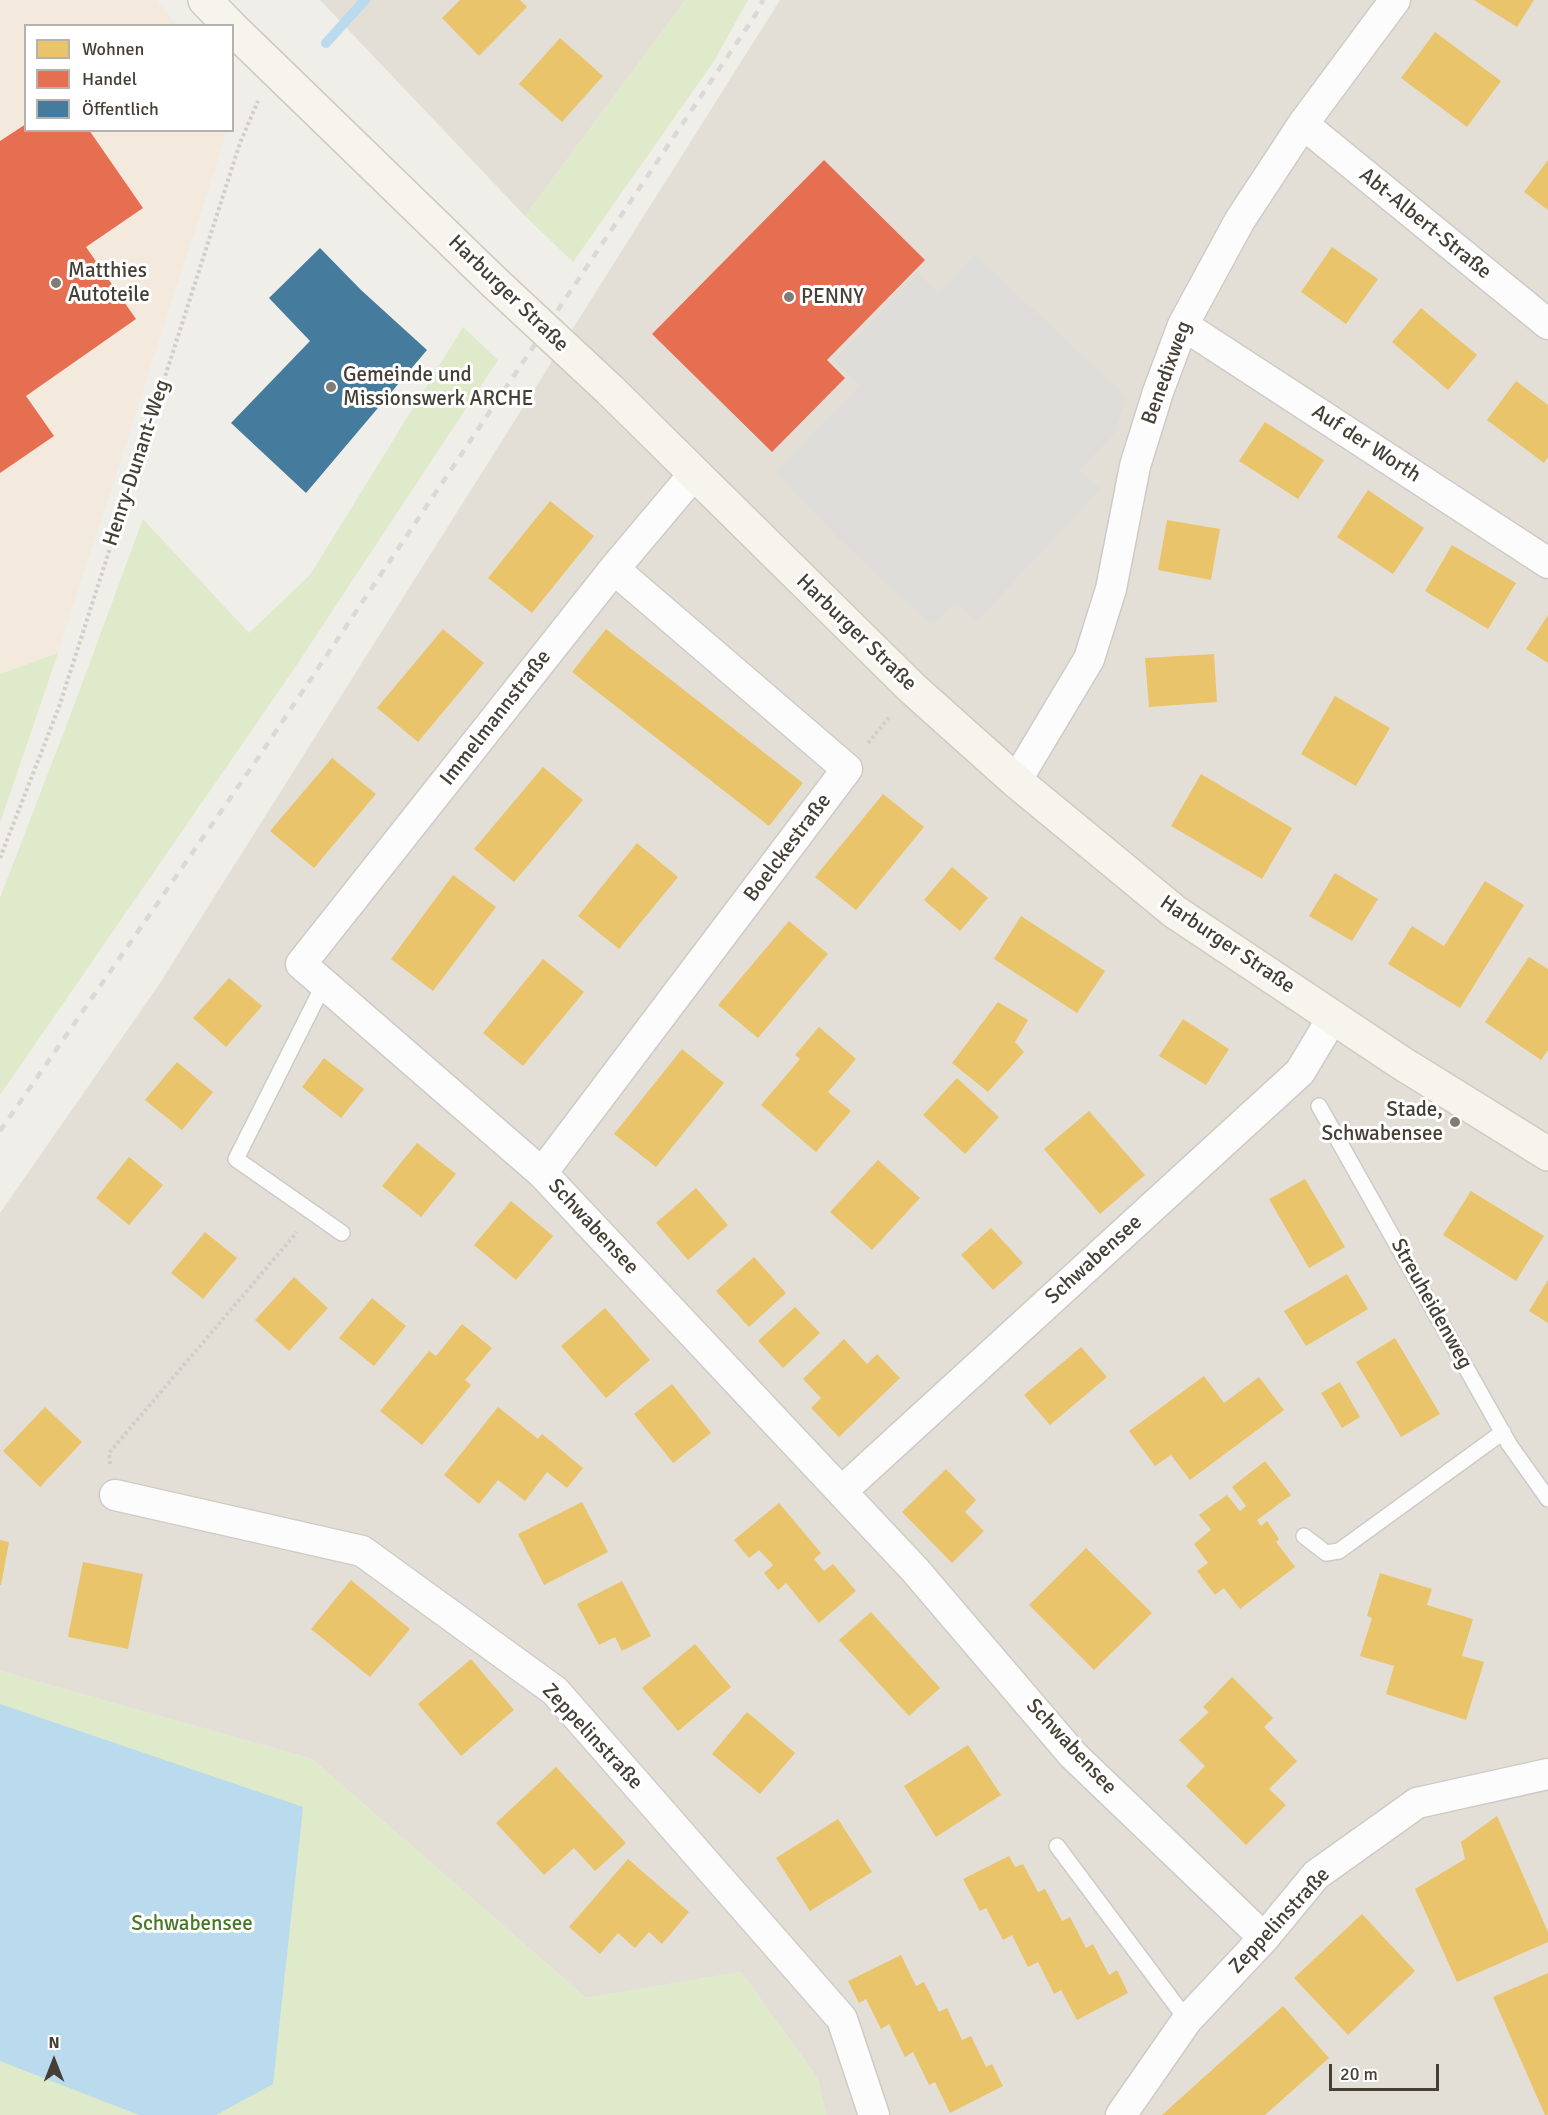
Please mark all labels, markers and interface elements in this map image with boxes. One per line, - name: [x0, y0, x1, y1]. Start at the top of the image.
- legend: [24, 24, 234, 132]
- text: Wohnen: [82, 38, 144, 60]
- text: Handel: [82, 68, 137, 90]
- text: Öffentlich: [82, 98, 159, 120]
- street label: Abt-Albert-Straße: [1354, 163, 1496, 285]
- street label: Harburger Straße: [443, 230, 573, 358]
- place label: Matthies Autoteile: [68, 258, 150, 308]
- marker: Matthies Autoteile: [49, 276, 63, 290]
- place label: PENNY: [801, 284, 864, 310]
- marker: PENNY: [782, 290, 796, 304]
- street label: Benedixweg: [1137, 318, 1197, 428]
- place label: Gemeinde und Missionswerk ARCHE: [343, 362, 533, 412]
- street label: Henry-Dunant-Weg: [98, 377, 176, 549]
- marker: Gemeinde und Missionswerk ARCHE: [324, 380, 338, 394]
- street label: Auf der Worth: [1307, 399, 1425, 489]
- street label: Harburger Straße: [791, 569, 921, 697]
- street label: Immelmannstraße: [435, 645, 557, 791]
- street label: Boelckestraße: [739, 789, 837, 907]
- street label: Harburger Straße: [1155, 891, 1299, 999]
- place label: Stade, Schwabensee: [1321, 1097, 1443, 1147]
- marker: Stade, Schwabensee: [1448, 1115, 1462, 1129]
- street label: Schwabensee: [542, 1174, 644, 1280]
- street label: Schwabensee: [1040, 1210, 1148, 1310]
- street label: Streuheidenweg: [1385, 1234, 1477, 1374]
- street label: Zeppelinstraße: [536, 1679, 648, 1795]
- street label: Schwabensee: [1020, 1694, 1122, 1800]
- street label: Zeppelinstraße: [1224, 1863, 1336, 1979]
- park label: Schwabensee: [131, 1911, 253, 1937]
- north arrow: [24, 2031, 84, 2091]
- text: N: [48, 2033, 60, 2053]
- scale bar: [1332, 2052, 1442, 2090]
- text: 20 m: [1340, 2063, 1378, 2085]

